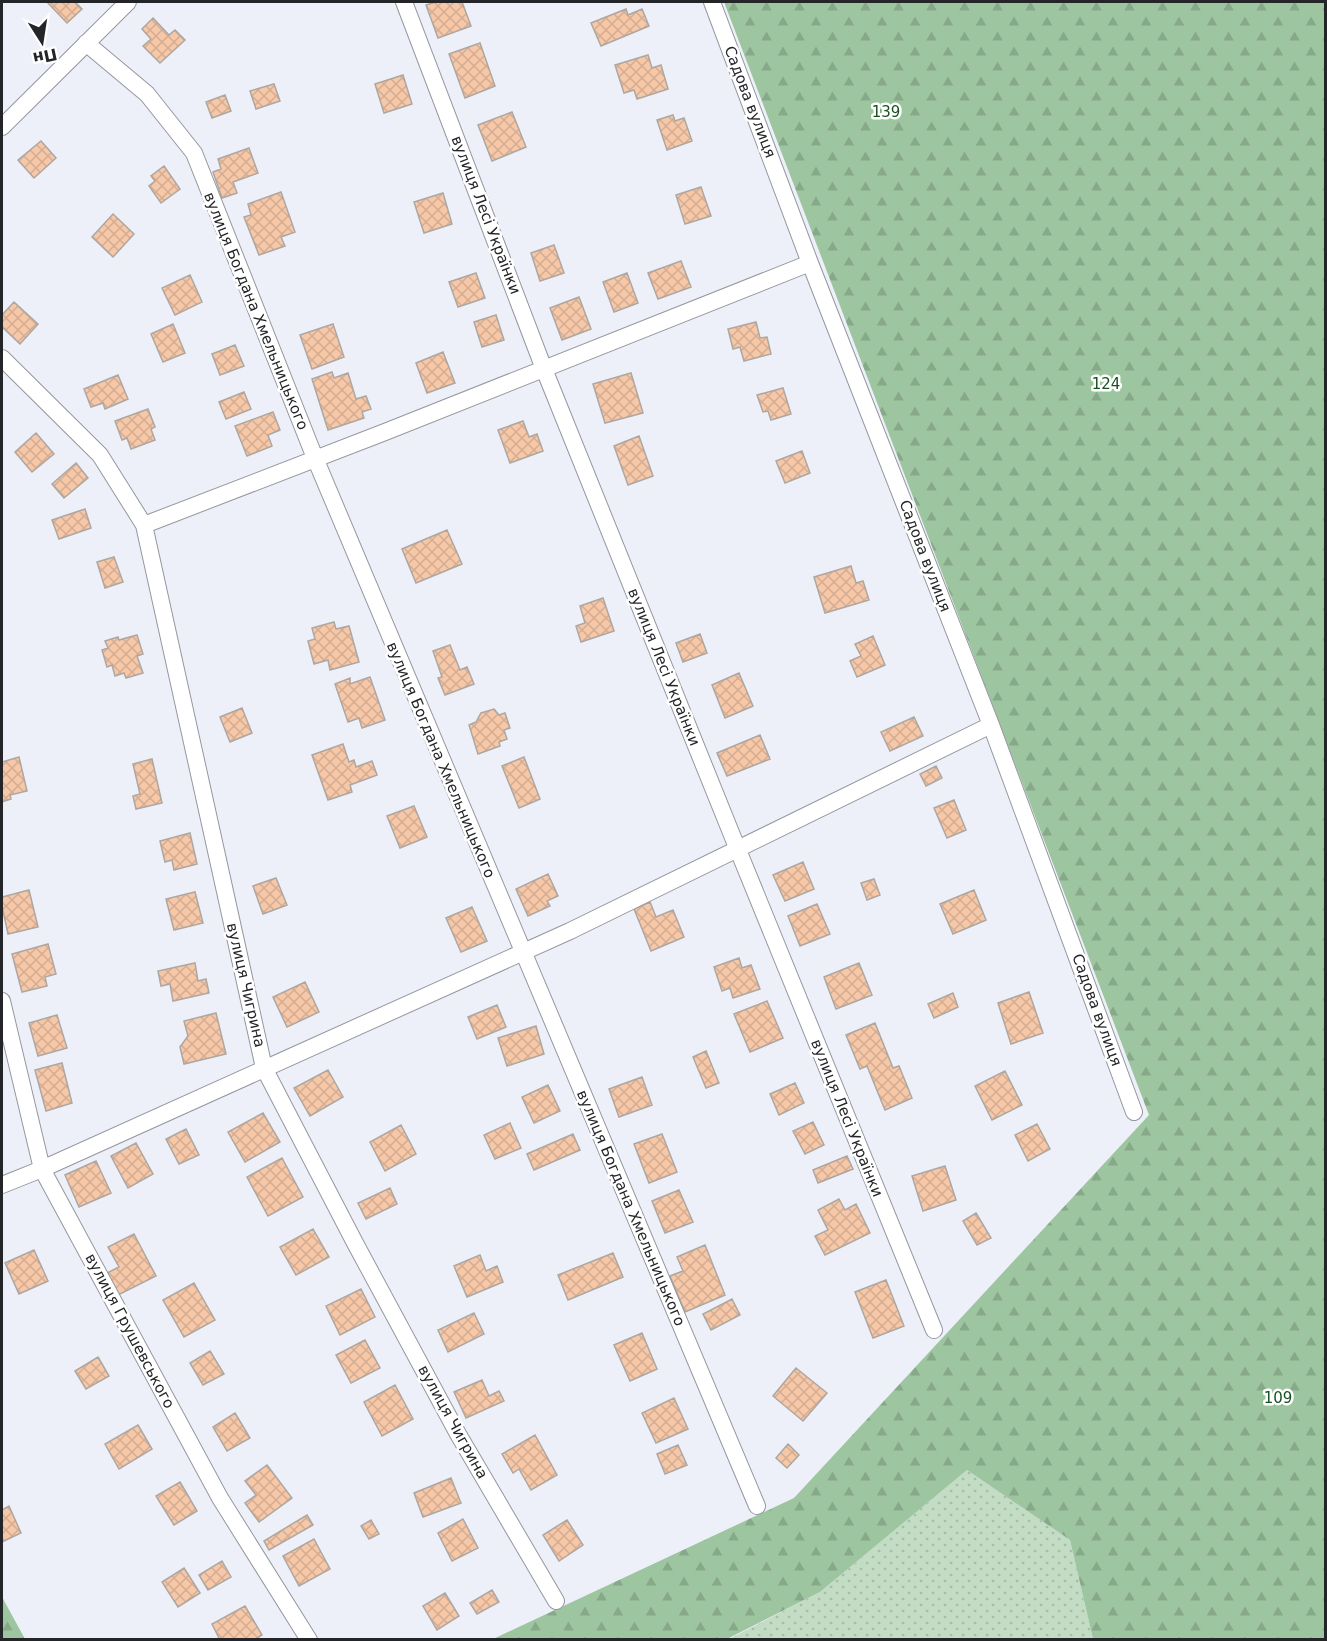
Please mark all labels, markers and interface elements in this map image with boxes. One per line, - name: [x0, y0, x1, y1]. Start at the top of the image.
- north arrow: [12, 12, 72, 72]
- text: Пн: [31, 44, 59, 68]
- street label: Садова вулиця: [720, 44, 780, 160]
- park label: 139: [872, 103, 900, 121]
- street label: вулиця Лесі Українки: [447, 133, 525, 297]
- street label: вулиця Богдана Хмельницького: [200, 189, 312, 433]
- park label: 124: [1092, 375, 1120, 393]
- street label: Садова вулиця: [895, 498, 955, 614]
- street label: вулиця Лесі Українки: [624, 586, 704, 748]
- street label: вулиця Богдана Хмельницького: [383, 639, 499, 881]
- street label: вулиця Чигрина: [223, 921, 269, 1049]
- street label: Садова вулиця: [1068, 951, 1126, 1069]
- street label: вулиця Лесі Українки: [807, 1037, 887, 1199]
- street label: вулиця Богдана Хмельницького: [573, 1087, 689, 1329]
- street label: вулиця Грушевського: [81, 1250, 179, 1412]
- street label: вулиця Чигрина: [414, 1362, 492, 1482]
- park label: 109: [1264, 1389, 1292, 1407]

